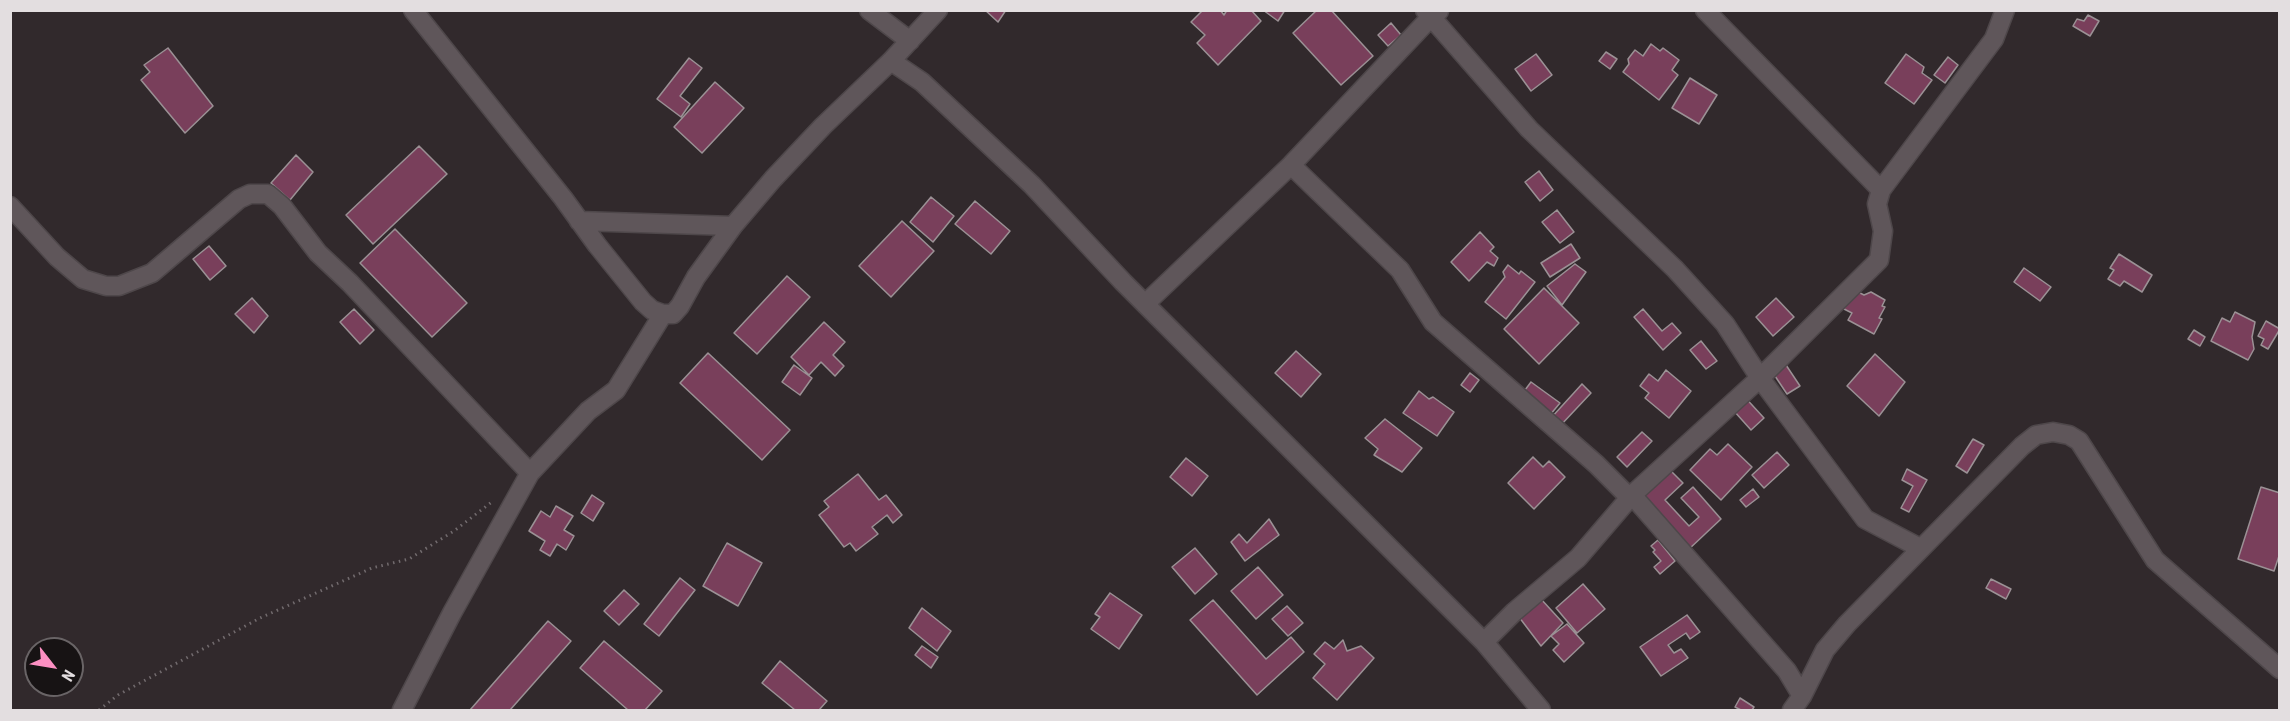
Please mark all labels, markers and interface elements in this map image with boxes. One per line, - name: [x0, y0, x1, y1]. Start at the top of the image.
- north arrow: [24, 637, 84, 697]
- text: N: [57, 666, 79, 685]

